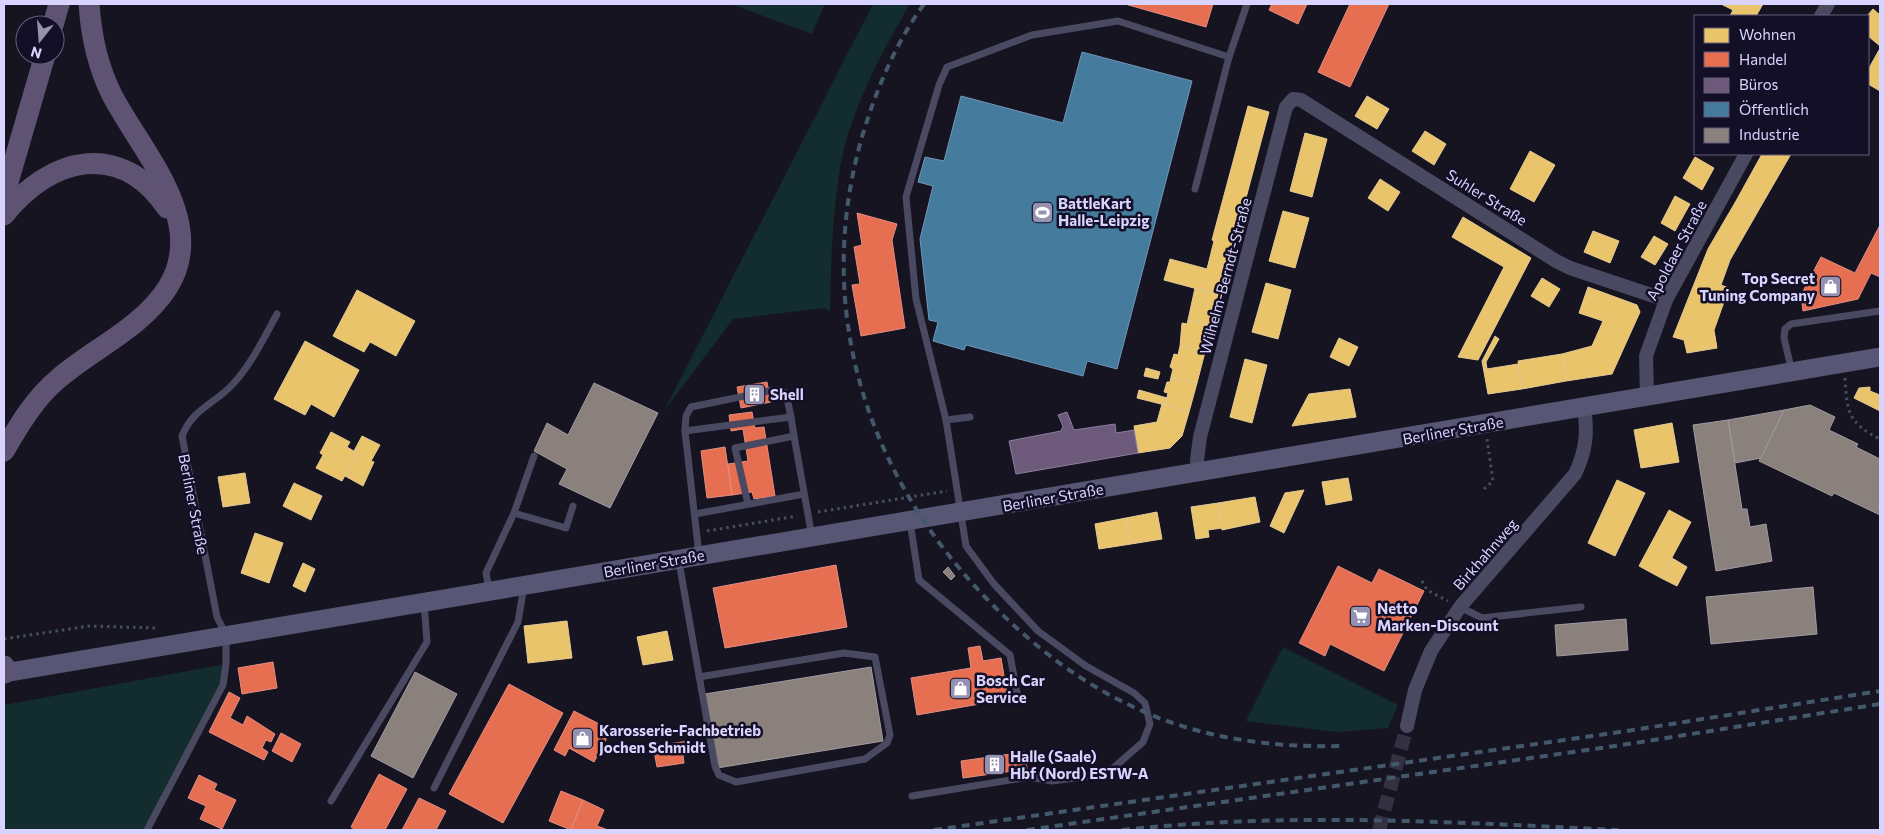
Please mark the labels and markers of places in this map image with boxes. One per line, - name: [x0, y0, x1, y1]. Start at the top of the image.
- place label: BattleKart Halle-Leipzig: [1058, 194, 1149, 229]
- sports icon: BattleKart Halle-Leipzig: [1030, 200, 1054, 224]
- place label: Top Secret Tuning Company: [1699, 269, 1816, 304]
- shop icon: Top Secret Tuning Company: [1819, 275, 1843, 299]
- building icon: Shell: [742, 382, 766, 406]
- place label: Shell: [770, 385, 804, 403]
- place label: Netto Marken-Discount: [1377, 599, 1499, 634]
- supermarket icon: Netto Marken-Discount: [1349, 605, 1373, 629]
- place label: Bosch Car Service: [976, 671, 1045, 706]
- shop icon: Bosch Car Service: [948, 677, 972, 701]
- place label: Karosserie-Fachbetrieb Jochen Schmidt: [599, 721, 761, 756]
- shop icon: Karosserie-Fachbetrieb Jochen Schmidt: [571, 727, 595, 751]
- place label: Halle (Saale) Hbf (Nord) ESTW-A: [1010, 747, 1149, 782]
- building icon: Halle (Saale) Hbf (Nord) ESTW-A: [982, 753, 1006, 777]

